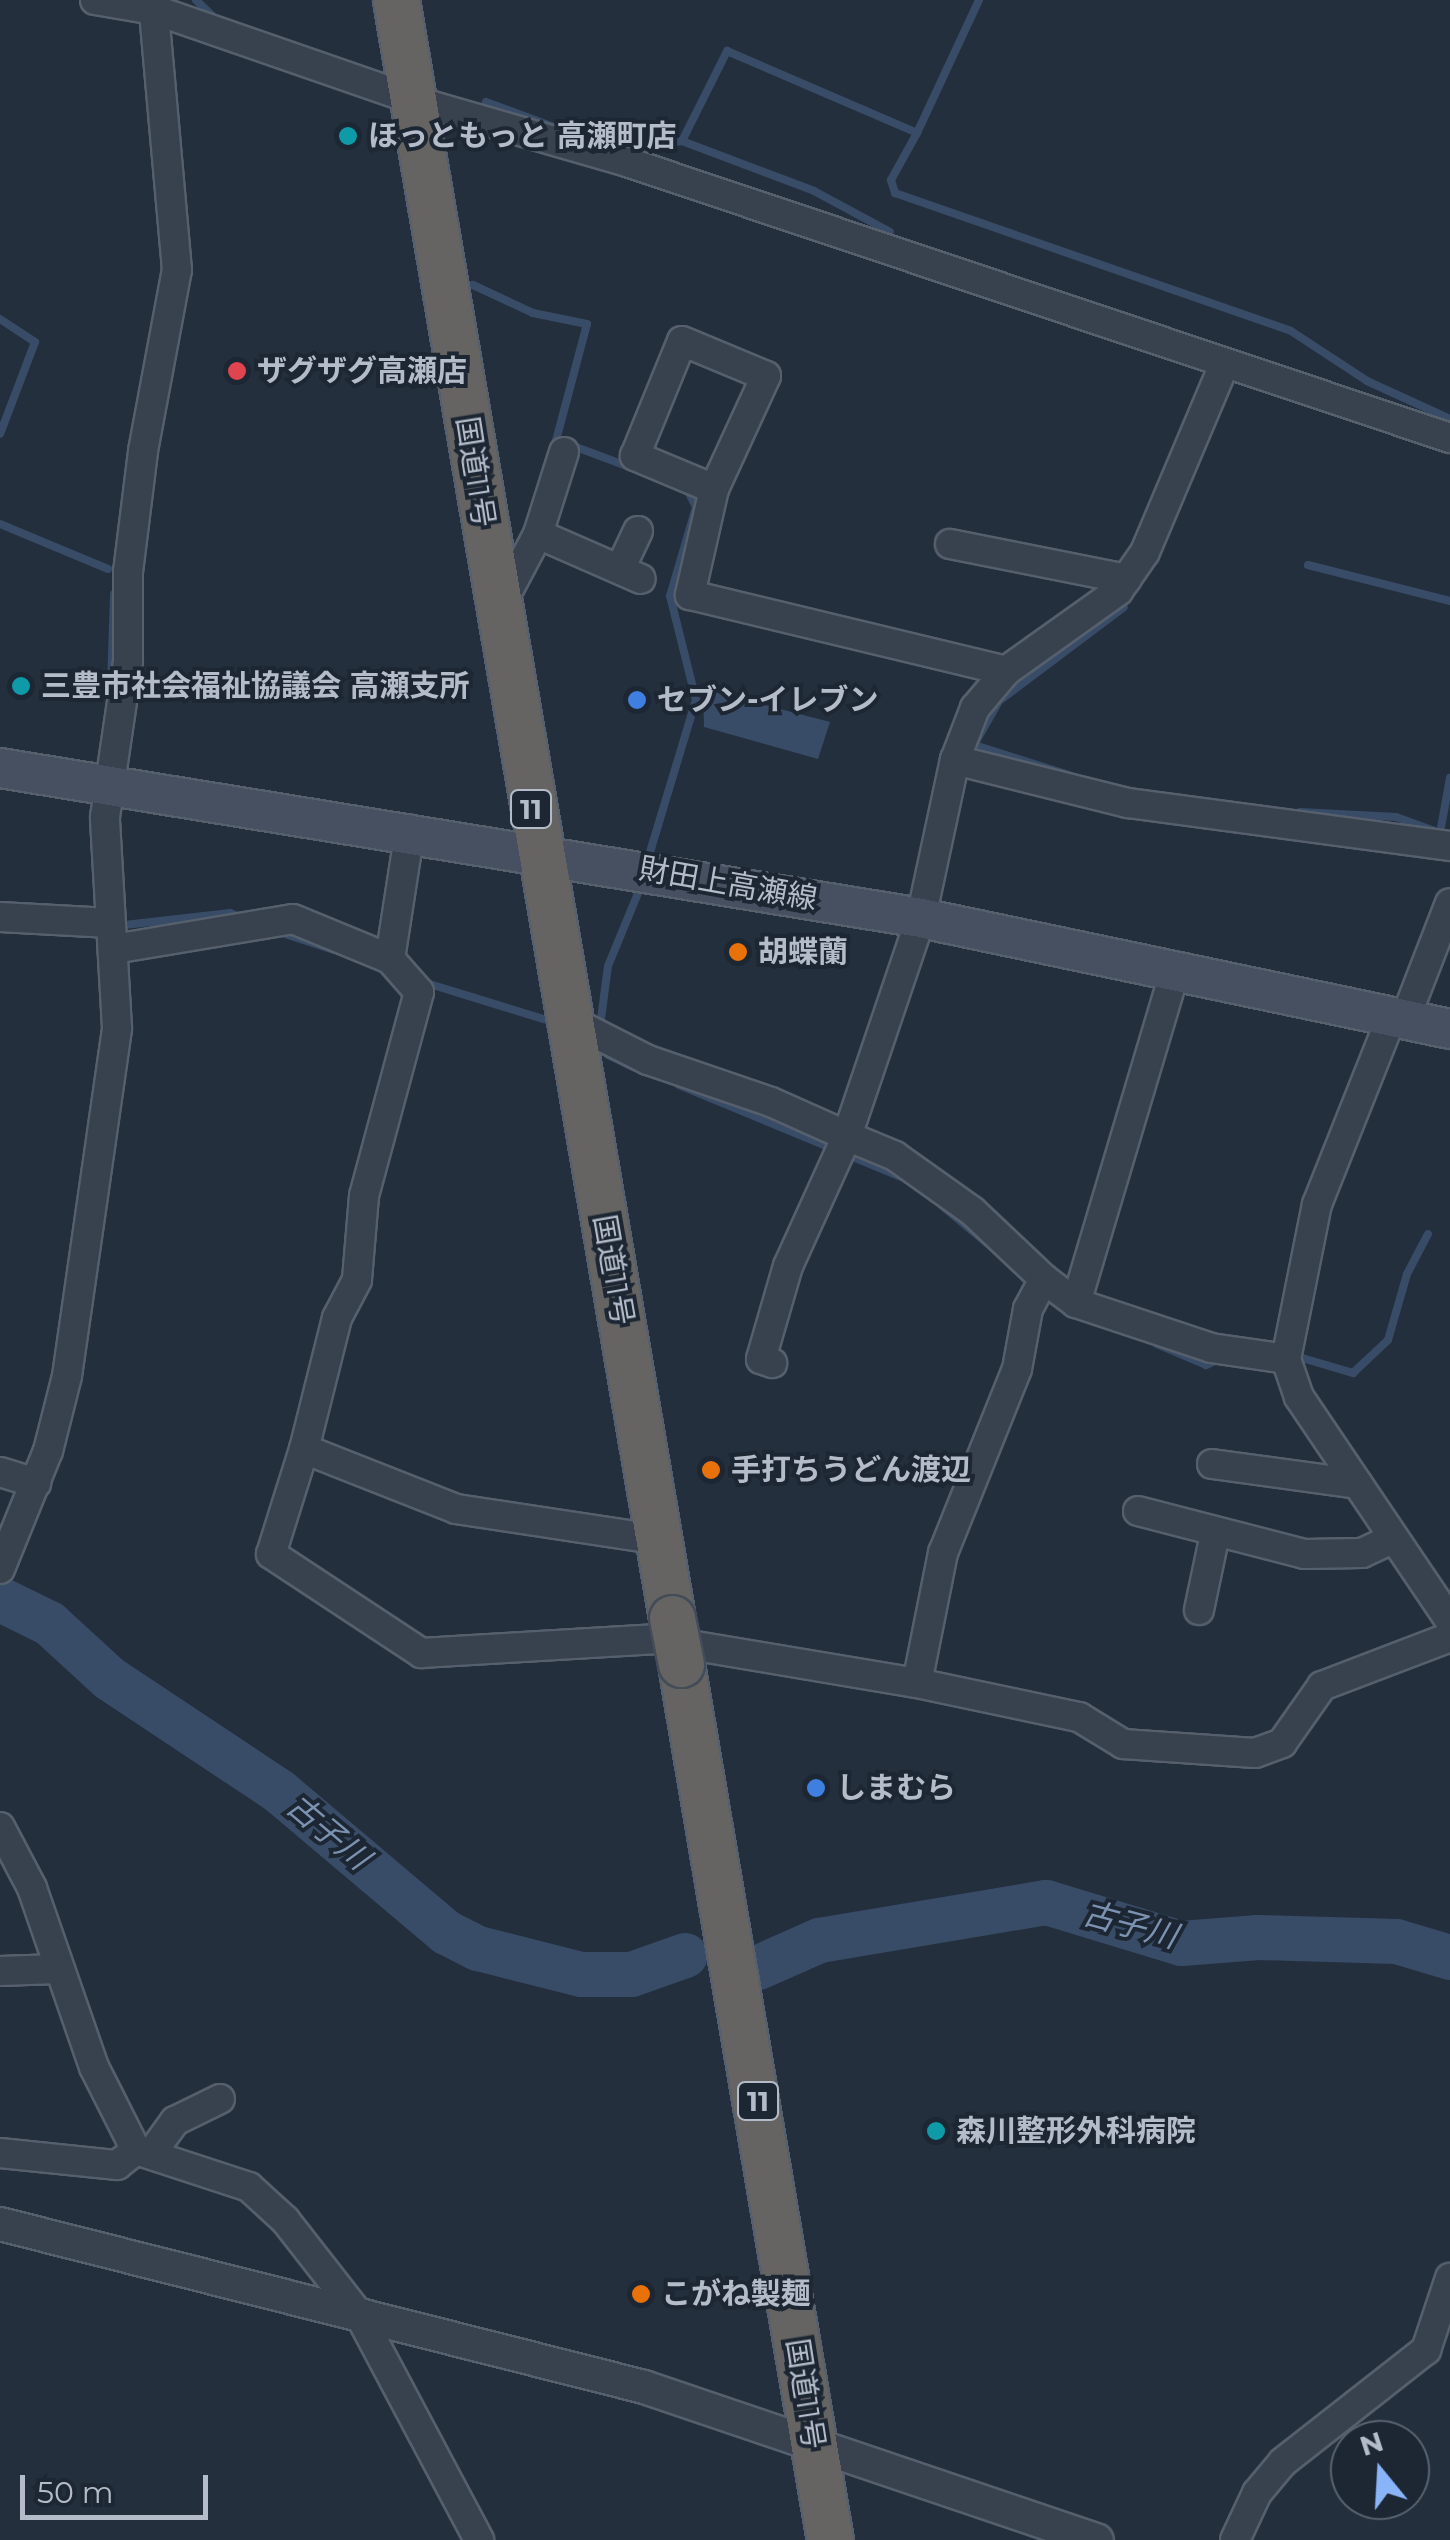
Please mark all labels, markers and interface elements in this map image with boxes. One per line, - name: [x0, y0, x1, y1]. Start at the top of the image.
- place label: ほっともっと 高瀬町店: [368, 118, 676, 154]
- marker: ほっともっと 高瀬町店: [337, 125, 359, 147]
- place label: ザグザグ高瀬店: [257, 353, 467, 389]
- marker: ザグザグ高瀬店: [226, 360, 248, 382]
- street label: 国道11号: [448, 414, 502, 530]
- place label: 三豊市社会福祉協議会 高瀬支所: [41, 668, 469, 704]
- marker: 三豊市社会福祉協議会 高瀬支所: [10, 675, 32, 697]
- place label: セブン-イレブン: [657, 682, 879, 718]
- marker: セブン-イレブン: [626, 689, 648, 711]
- road number: 11: [508, 786, 554, 832]
- street label: 財田上高瀬線: [636, 851, 820, 917]
- place label: 胡蝶蘭: [758, 934, 848, 970]
- marker: 胡蝶蘭: [727, 941, 749, 963]
- street label: 国道11号: [586, 1212, 640, 1328]
- place label: 手打ちうどん渡辺: [731, 1452, 971, 1488]
- marker: 手打ちうどん渡辺: [700, 1459, 722, 1481]
- place label: しまむら: [836, 1770, 956, 1806]
- marker: しまむら: [805, 1777, 827, 1799]
- water label: 古子川: [279, 1786, 377, 1878]
- water label: 古子川: [1079, 1894, 1181, 1956]
- road number: 11: [736, 2078, 780, 2124]
- place label: 森川整形外科病院: [956, 2113, 1196, 2149]
- marker: 森川整形外科病院: [925, 2120, 947, 2142]
- place label: こがね製麺: [661, 2276, 811, 2312]
- marker: こがね製麺: [630, 2283, 652, 2305]
- street label: 国道11号: [778, 2336, 832, 2452]
- north arrow: [1330, 2420, 1430, 2520]
- text: N: [1355, 2424, 1387, 2463]
- scale bar: [25, 2455, 212, 2517]
- text: 50 m: [37, 2474, 114, 2511]

